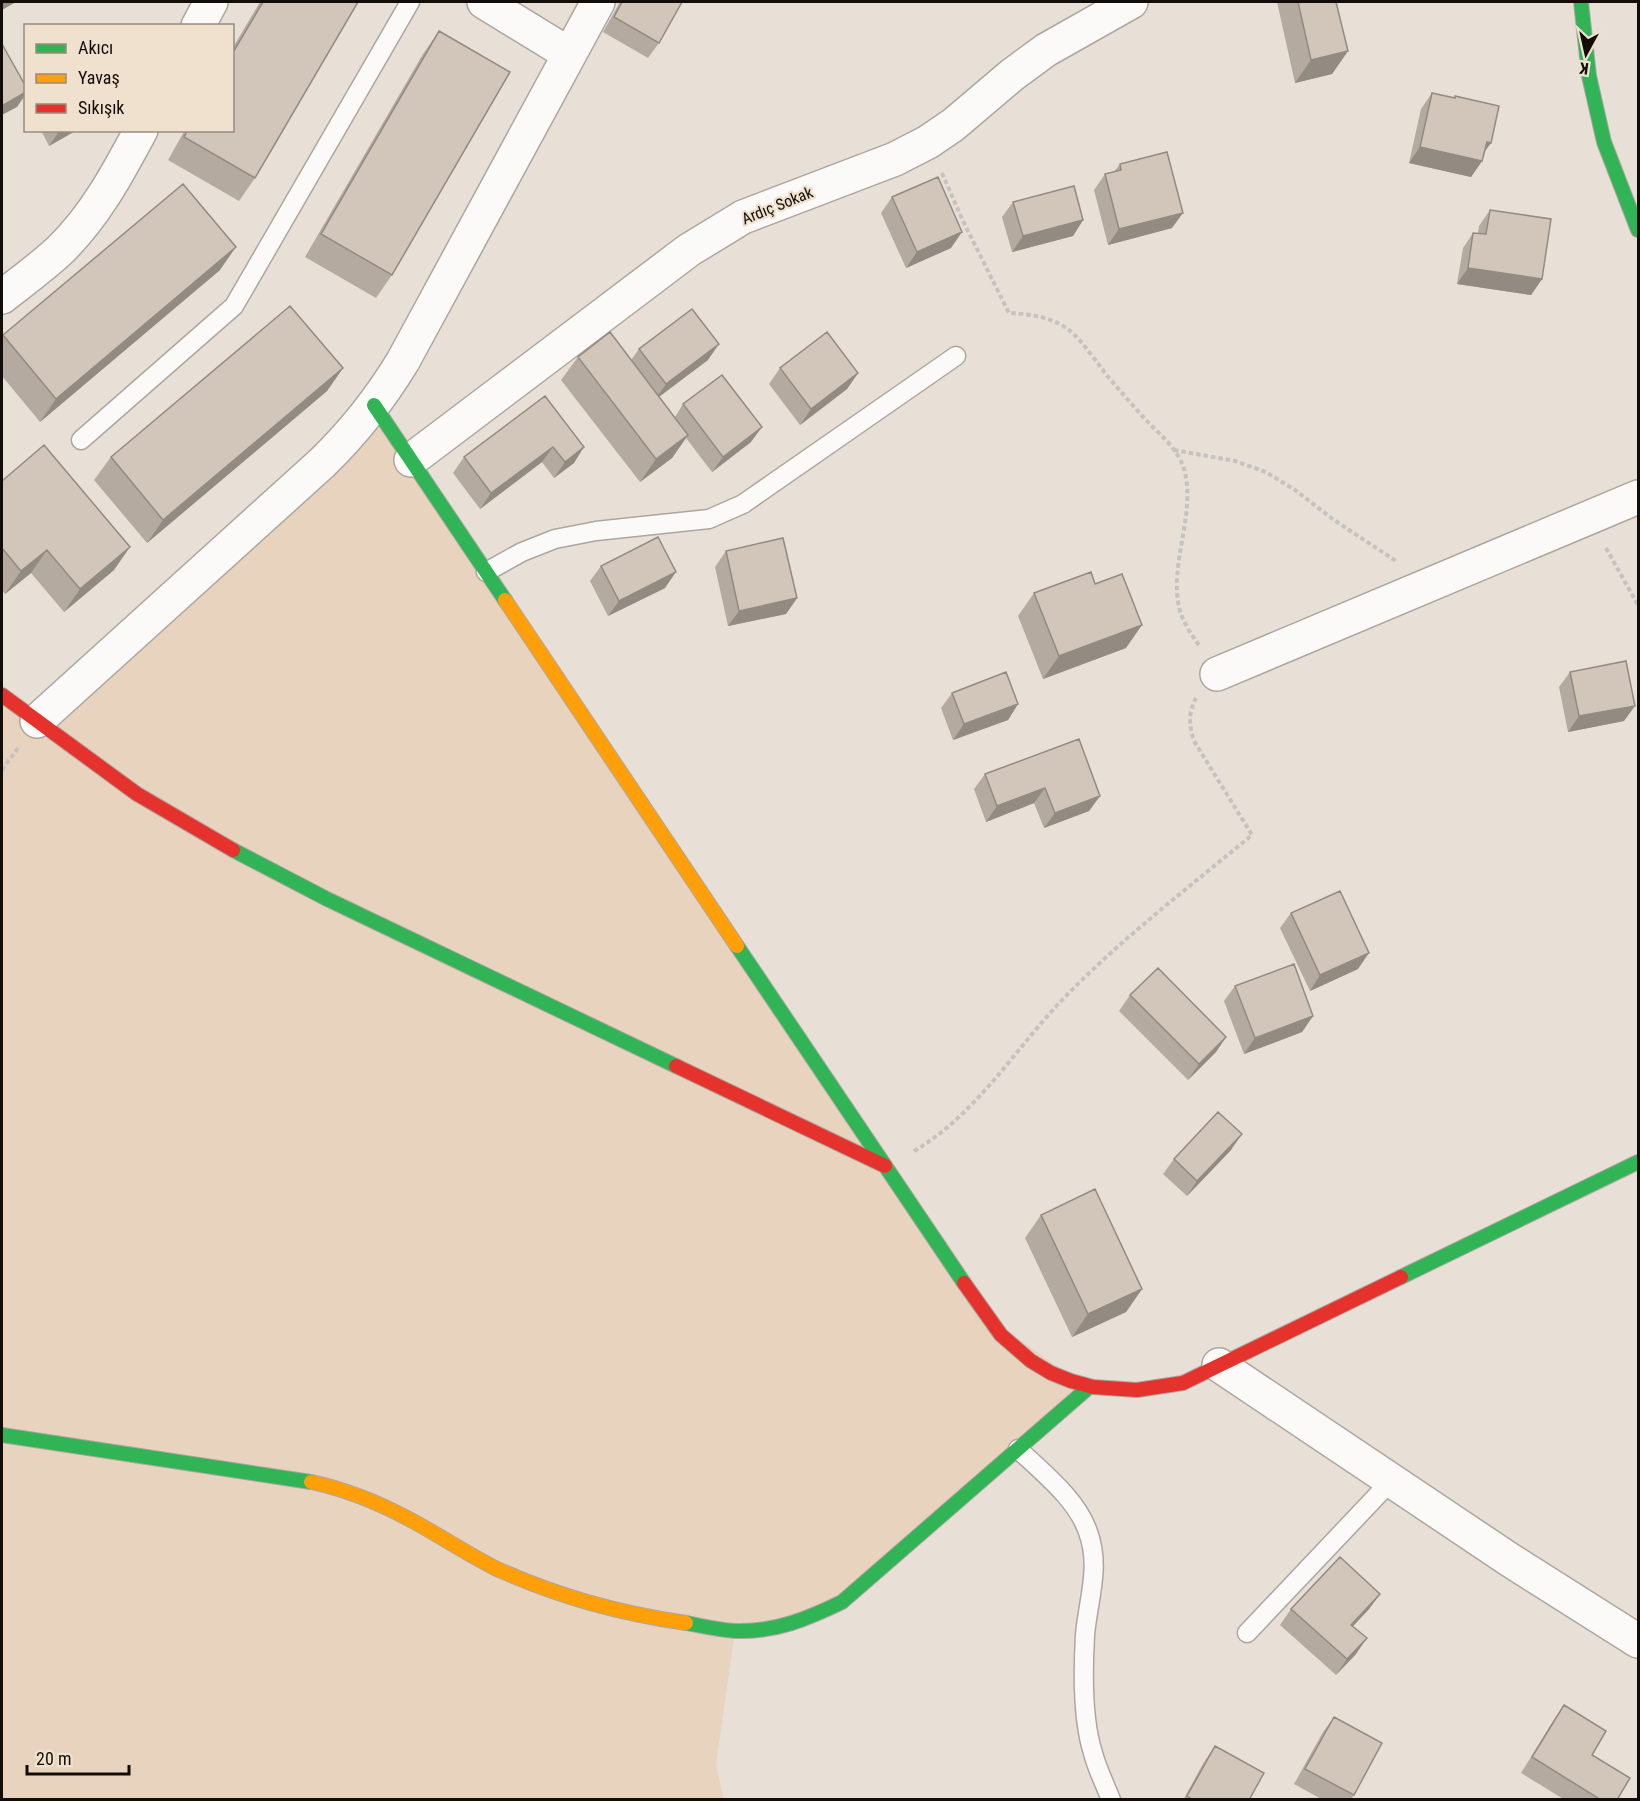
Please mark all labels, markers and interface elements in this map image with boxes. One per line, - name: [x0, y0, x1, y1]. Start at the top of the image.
- legend: [24, 24, 234, 132]
- north arrow: [1556, 24, 1616, 84]
- text: Akıcı: [78, 37, 113, 58]
- text: K: [1578, 58, 1590, 78]
- text: Yavaş: [78, 67, 120, 88]
- text: Sıkışık: [78, 97, 124, 118]
- street label: Ardıç Sokak: [739, 182, 816, 228]
- scale bar: [27, 1738, 129, 1776]
- text: 20 m: [36, 1748, 71, 1769]

